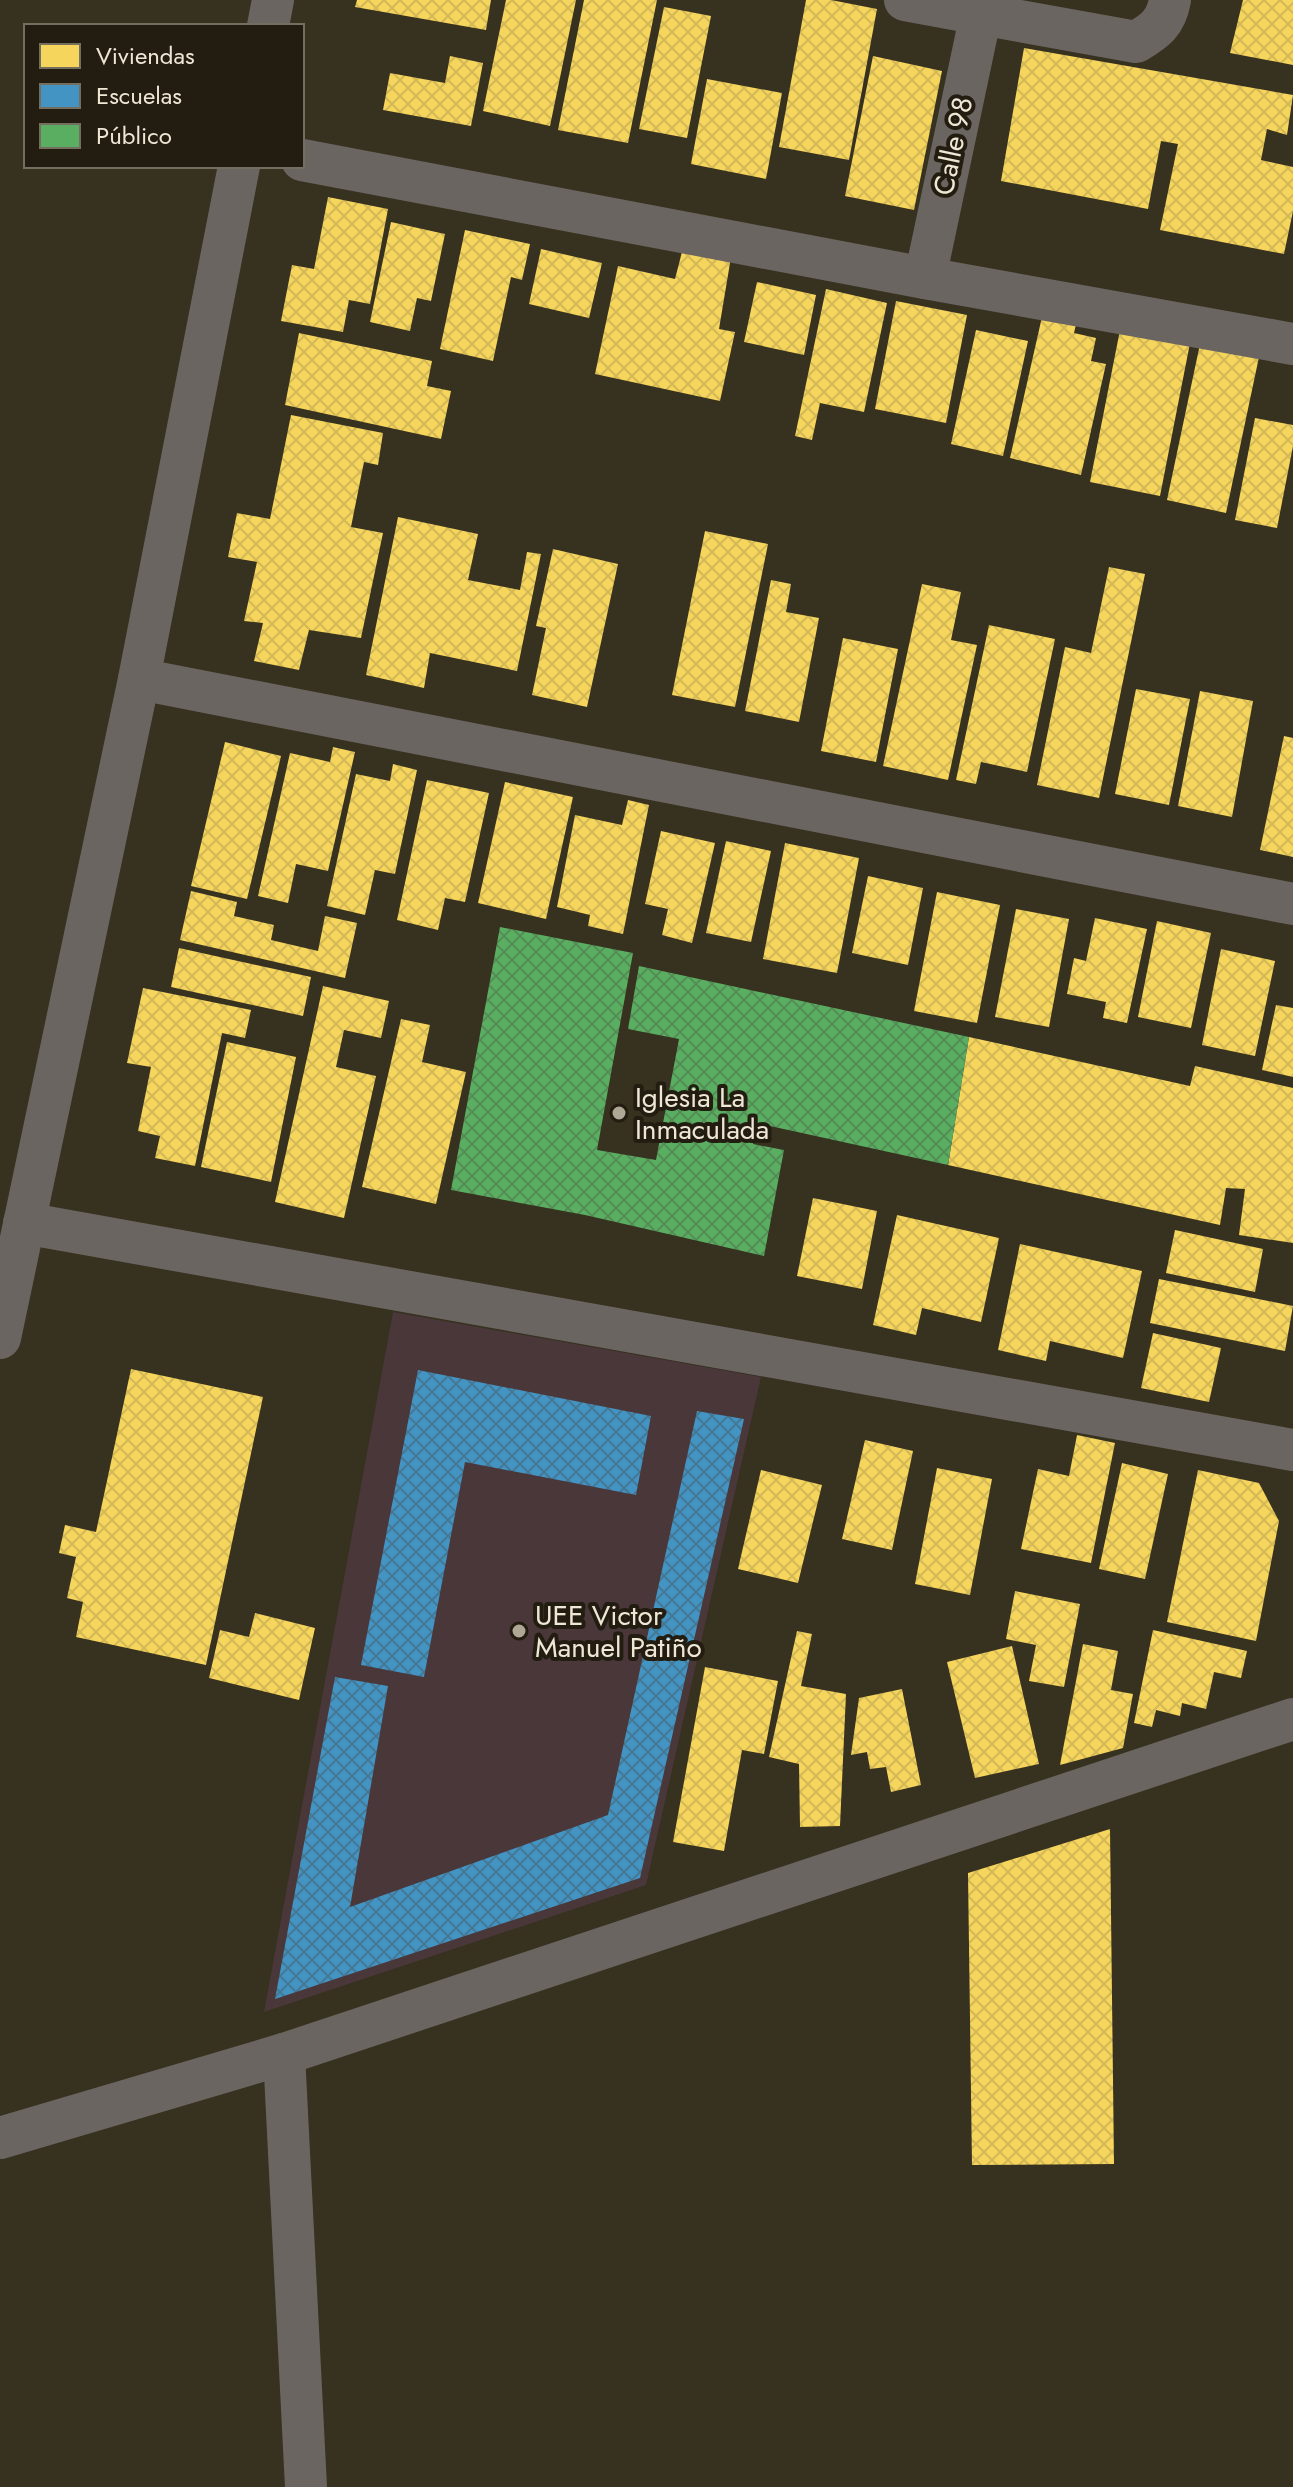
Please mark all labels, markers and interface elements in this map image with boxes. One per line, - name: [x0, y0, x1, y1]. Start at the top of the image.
- legend: [24, 24, 304, 168]
- text: Viviendas: [96, 38, 195, 73]
- text: Escuelas: [96, 78, 182, 113]
- street label: Calle 98: [923, 93, 983, 199]
- text: Público: [96, 118, 172, 153]
- place label: Iglesia La Inmaculada: [635, 1077, 769, 1150]
- marker: Iglesia La Inmaculada: [610, 1104, 628, 1122]
- place label: UEE Victor Manuel Patiño: [535, 1595, 702, 1668]
- marker: UEE Victor Manuel Patiño: [510, 1622, 528, 1640]

